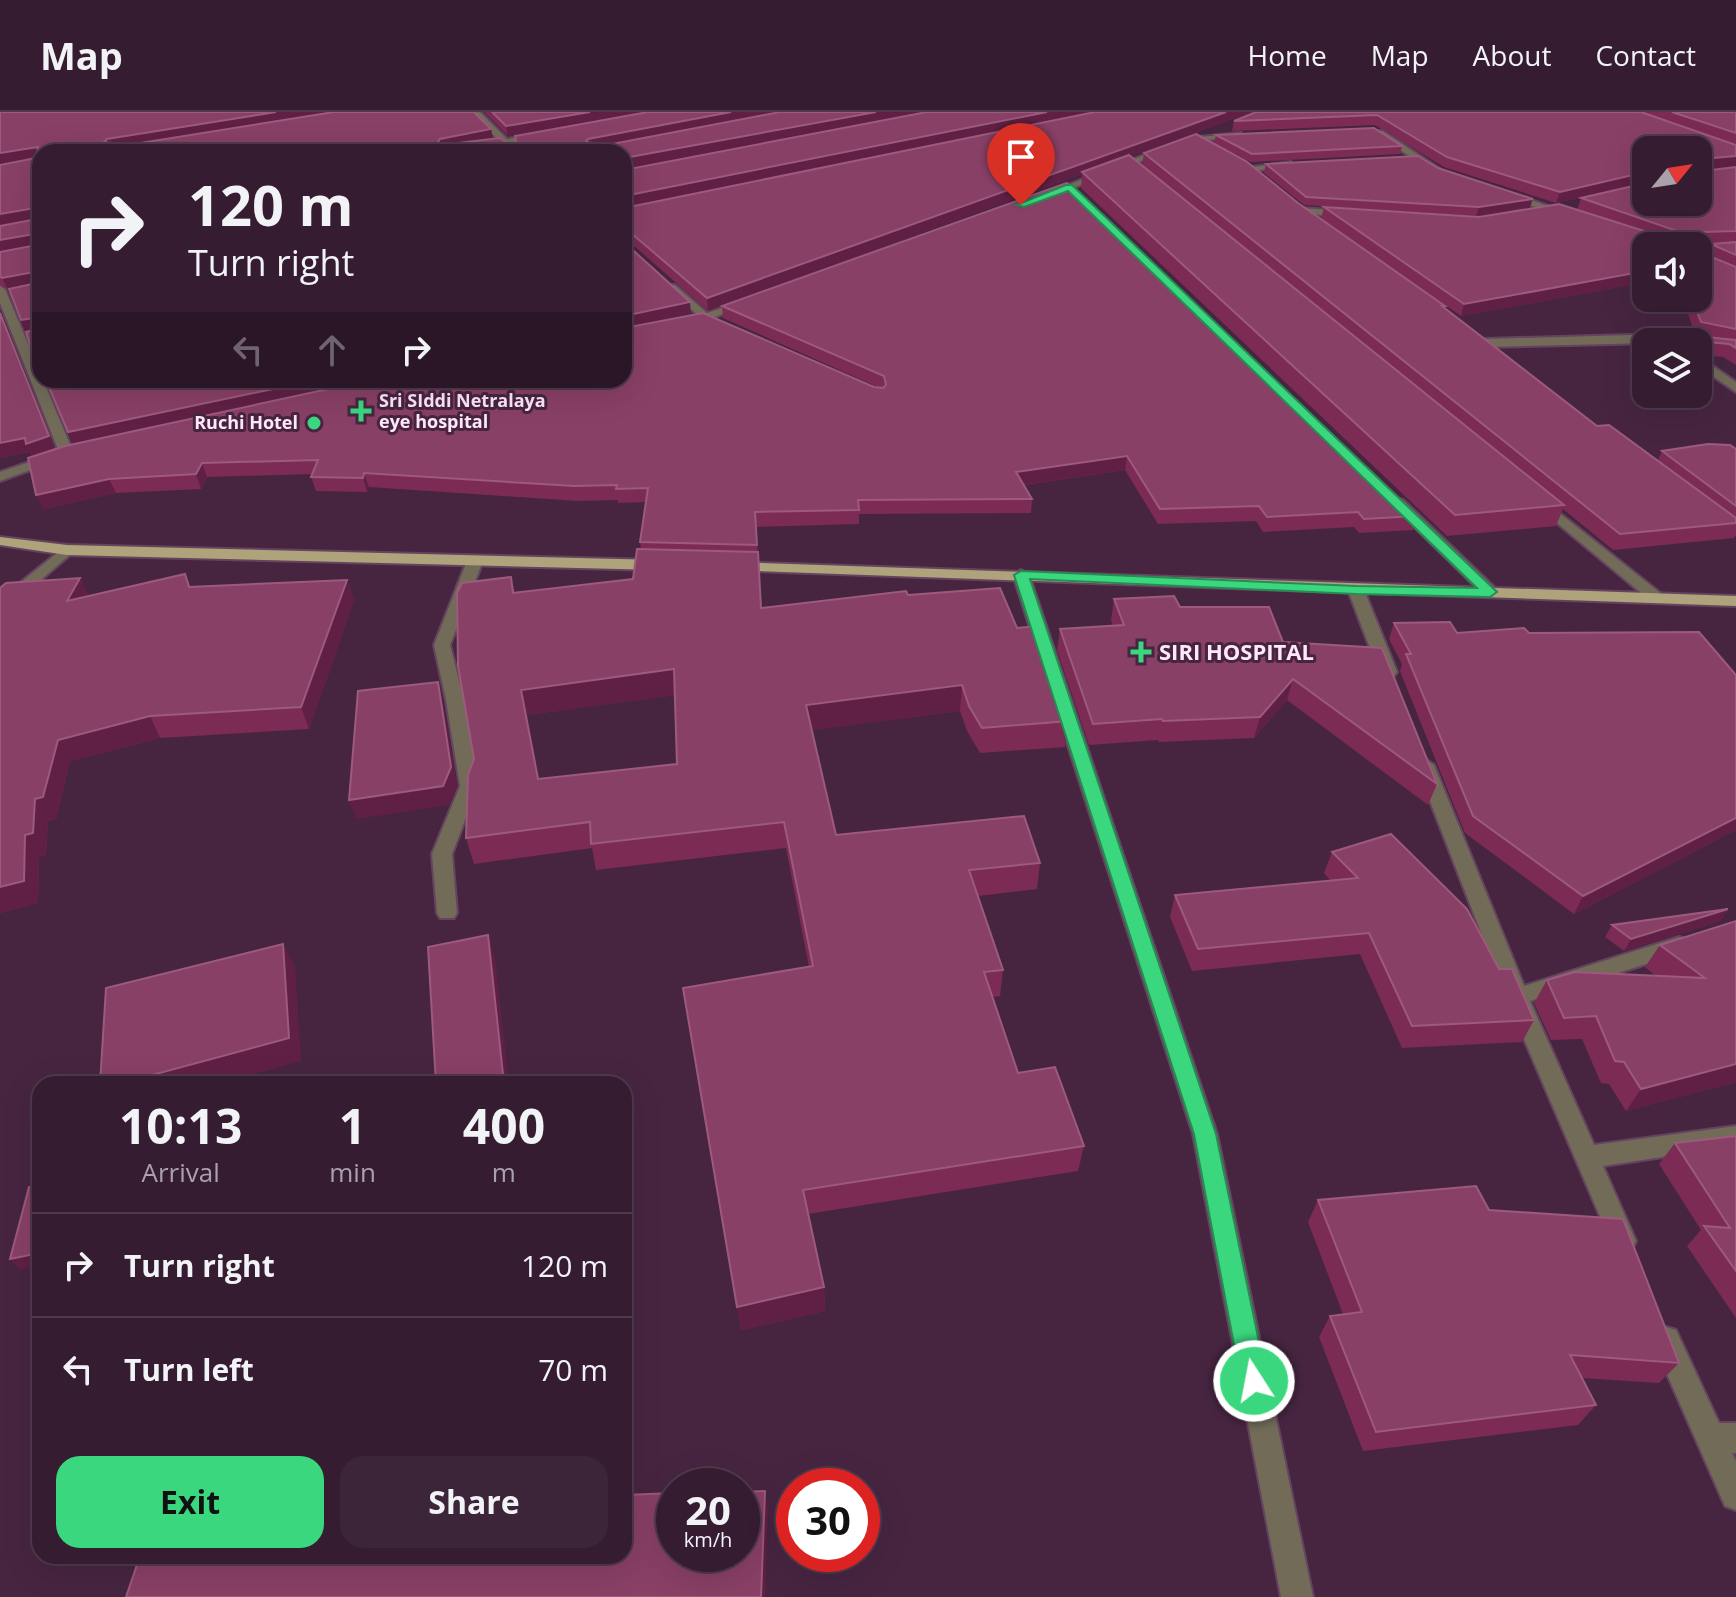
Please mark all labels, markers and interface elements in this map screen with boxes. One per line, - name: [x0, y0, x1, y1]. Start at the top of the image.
- text: Map: [40, 29, 123, 81]
- text: Home: [1248, 36, 1327, 74]
- text: Map: [1371, 36, 1429, 74]
- text: About: [1473, 36, 1551, 74]
- text: Contact: [1595, 36, 1696, 74]
- pin: [987, 123, 1055, 205]
- icon: arrive: [999, 135, 1043, 179]
- north arrow: [1632, 136, 1712, 216]
- map controls: [1632, 136, 1712, 408]
- text: 120 m: [188, 166, 354, 242]
- icon: right: [56, 176, 160, 280]
- button: sound: [1632, 232, 1712, 312]
- text: Turn right: [188, 238, 354, 287]
- icon: left: [226, 328, 270, 372]
- icon: ahead: [310, 328, 354, 372]
- icon: right: [394, 328, 438, 372]
- button: layers: [1632, 328, 1712, 408]
- place label: Sri SIddi Netralaya eye hospital: [379, 388, 546, 433]
- marker: Sri SIddi Netralaya eye hospital: [350, 400, 372, 422]
- place label: Ruchi Hotel: [194, 410, 298, 434]
- marker: Ruchi Hotel: [305, 414, 323, 432]
- place label: SIRI HOSPITAL: [1159, 636, 1314, 666]
- marker: SIRI HOSPITAL: [1130, 641, 1152, 663]
- text: 10:13: [119, 1093, 242, 1158]
- text: 1: [339, 1093, 366, 1158]
- text: 400: [463, 1093, 545, 1158]
- text: Arrival: [141, 1154, 220, 1190]
- text: min: [329, 1154, 376, 1190]
- text: m: [492, 1154, 516, 1190]
- icon: right: [56, 1243, 100, 1287]
- text: Turn right: [124, 1245, 275, 1286]
- text: 120 m: [521, 1245, 608, 1286]
- position arrow: [1212, 1339, 1296, 1423]
- icon: left: [56, 1347, 100, 1391]
- text: Turn left: [124, 1349, 254, 1390]
- text: 70 m: [538, 1349, 608, 1390]
- button: Exit: [56, 1456, 324, 1548]
- button: Share: [340, 1456, 608, 1548]
- speed limit sign: 30: [776, 1468, 880, 1572]
- text: 20: [685, 1482, 731, 1537]
- text: km/h: [684, 1526, 732, 1553]

